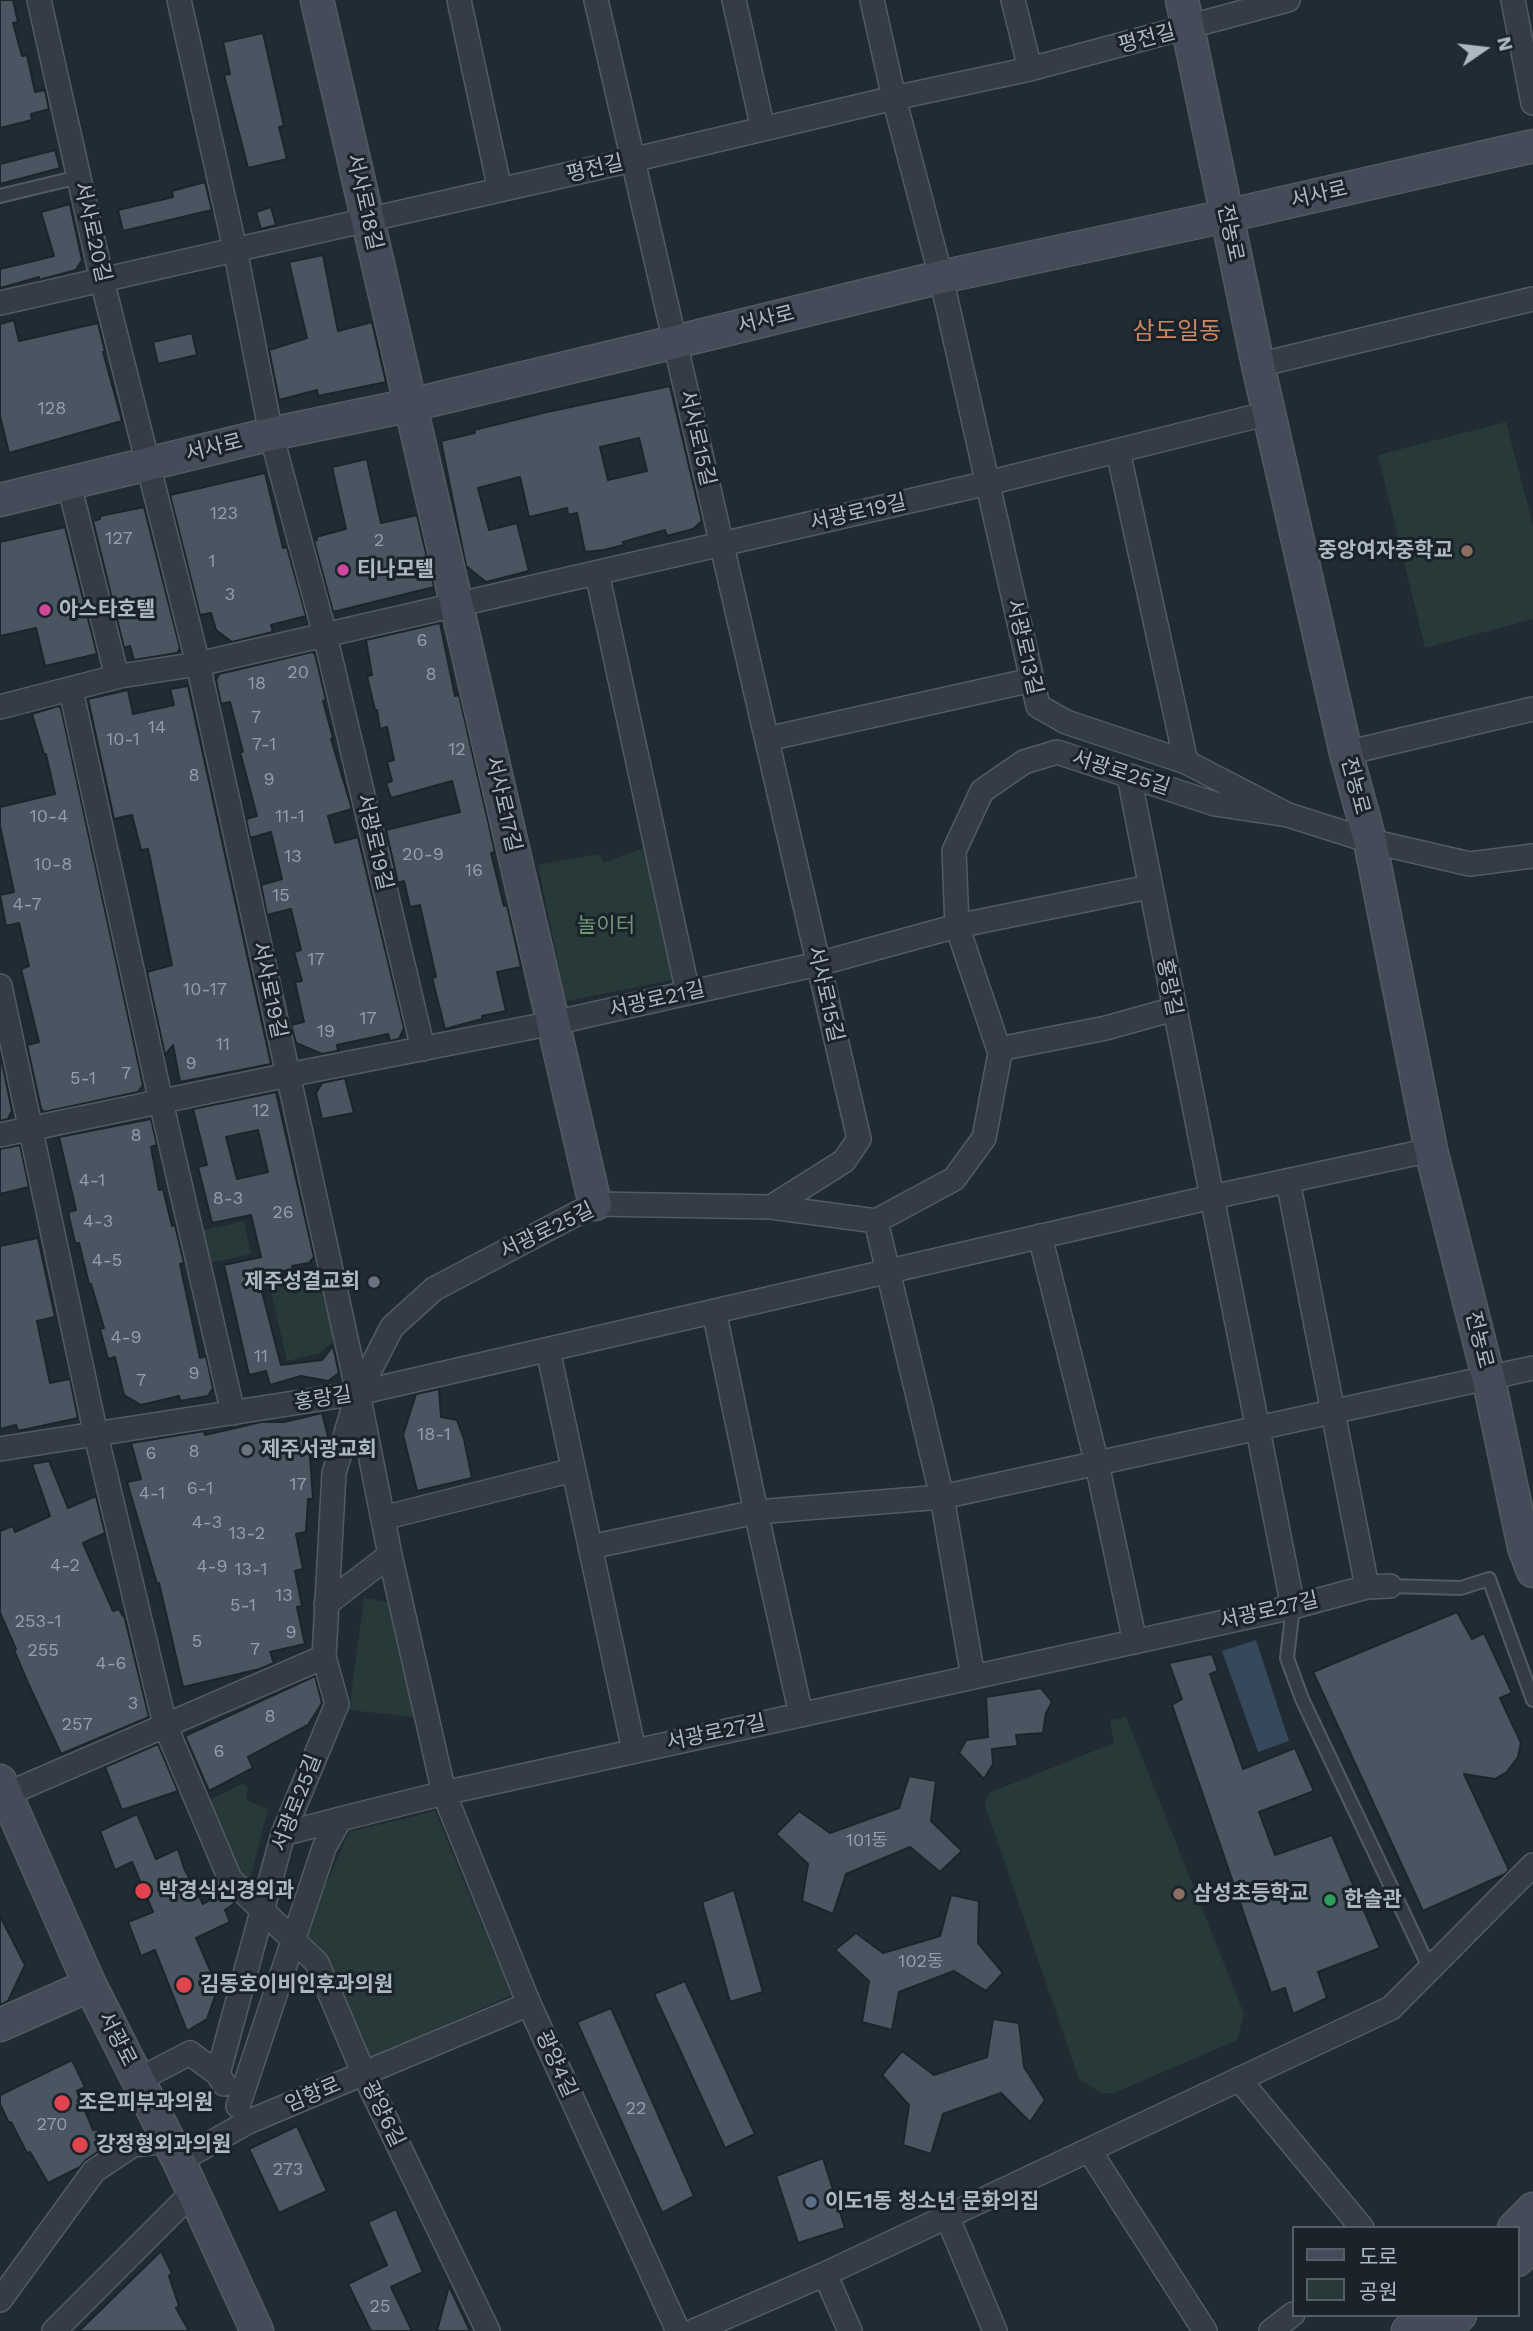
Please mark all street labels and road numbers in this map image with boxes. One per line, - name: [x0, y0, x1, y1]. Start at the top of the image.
- street label: 평전길: [1116, 19, 1178, 59]
- street label: 평전길: [564, 150, 626, 188]
- street label: 서사로18길: [341, 151, 387, 253]
- street label: 서사로: [1288, 176, 1350, 214]
- street label: 서사로20길: [68, 179, 116, 285]
- street label: 전농로: [1212, 202, 1248, 264]
- street label: 서사로: [735, 301, 797, 339]
- street label: 서사로15길: [674, 388, 720, 488]
- street label: 서사로: [183, 429, 245, 467]
- street label: 서광로19길: [807, 490, 909, 536]
- street label: 서광로13길: [1001, 597, 1047, 697]
- street label: 서광로25길: [1069, 745, 1173, 801]
- street label: 서사로17길: [480, 754, 526, 854]
- street label: 전농로: [1335, 755, 1375, 817]
- street label: 서광로19길: [351, 791, 397, 893]
- street label: 서사로19길: [246, 939, 292, 1041]
- street label: 서사로15길: [802, 944, 848, 1044]
- street label: 홍랑길: [1151, 956, 1187, 1018]
- street label: 서광로21길: [607, 977, 707, 1023]
- street label: 서광로25길: [496, 1197, 598, 1265]
- street label: 전농로: [1460, 1309, 1498, 1371]
- street label: 홍랑길: [292, 1382, 354, 1416]
- street label: 서광로27길: [1217, 1587, 1321, 1635]
- street label: 서광로27길: [664, 1710, 768, 1756]
- street label: 서광로25길: [267, 1751, 327, 1855]
- street label: 서광로: [93, 2007, 141, 2071]
- street label: 광양4길: [530, 2027, 582, 2101]
- street label: 임항로: [281, 2072, 345, 2118]
- street label: 광양6길: [356, 2077, 410, 2151]

